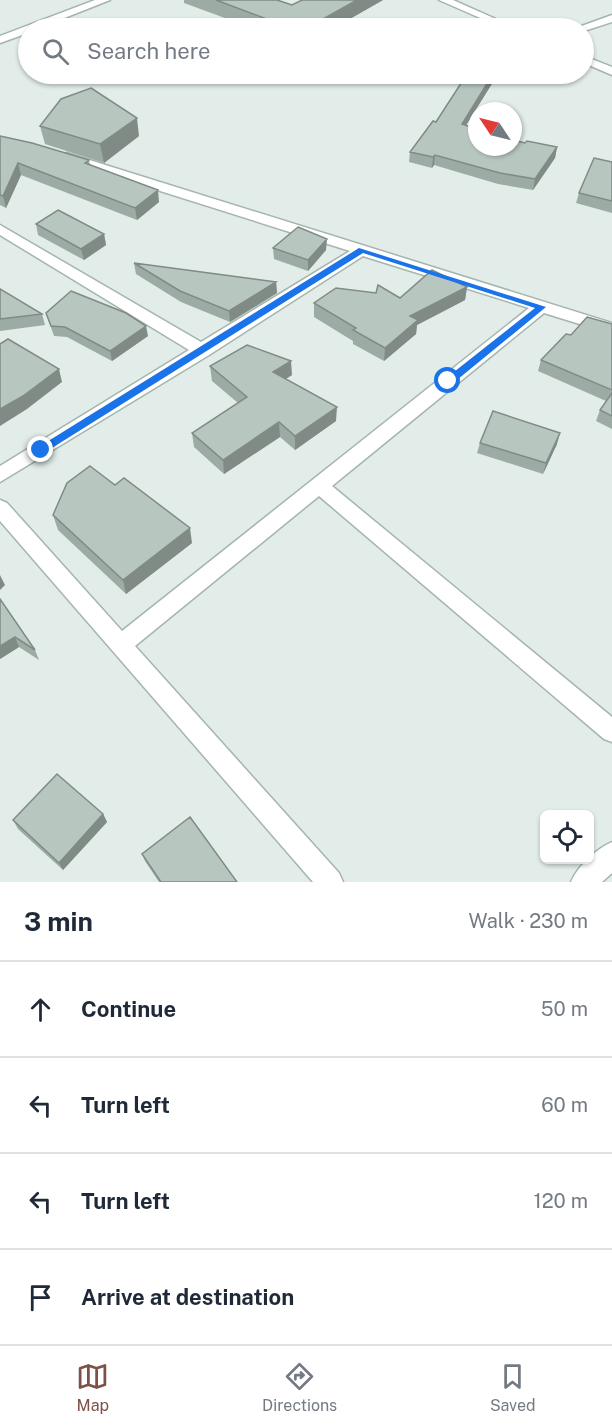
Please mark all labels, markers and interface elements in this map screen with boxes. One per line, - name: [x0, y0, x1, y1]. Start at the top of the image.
- search box: [18, 18, 594, 84]
- icon: search: [39, 35, 72, 68]
- text: Search here: [87, 38, 211, 64]
- north arrow: [468, 102, 522, 156]
- route start: [434, 367, 460, 393]
- route end: [27, 436, 53, 462]
- map controls: [540, 810, 594, 864]
- button: locate: [540, 810, 594, 864]
- text: 3 min: [24, 906, 93, 937]
- text: Walk · 230 m: [469, 909, 588, 933]
- icon: ahead: [24, 993, 57, 1026]
- text: Continue: [81, 996, 176, 1022]
- text: 50 m: [541, 997, 588, 1021]
- icon: left: [24, 1089, 57, 1122]
- text: Turn left: [81, 1092, 170, 1118]
- text: 60 m: [541, 1093, 588, 1117]
- icon: left: [24, 1185, 57, 1218]
- text: Turn left: [81, 1188, 170, 1214]
- text: 120 m: [534, 1189, 588, 1213]
- icon: arrive: [24, 1281, 57, 1314]
- text: Arrive at destination: [81, 1284, 294, 1310]
- tab: Map: [76, 1360, 109, 1415]
- tab: Directions: [262, 1360, 337, 1415]
- tab: Saved: [490, 1360, 536, 1415]

